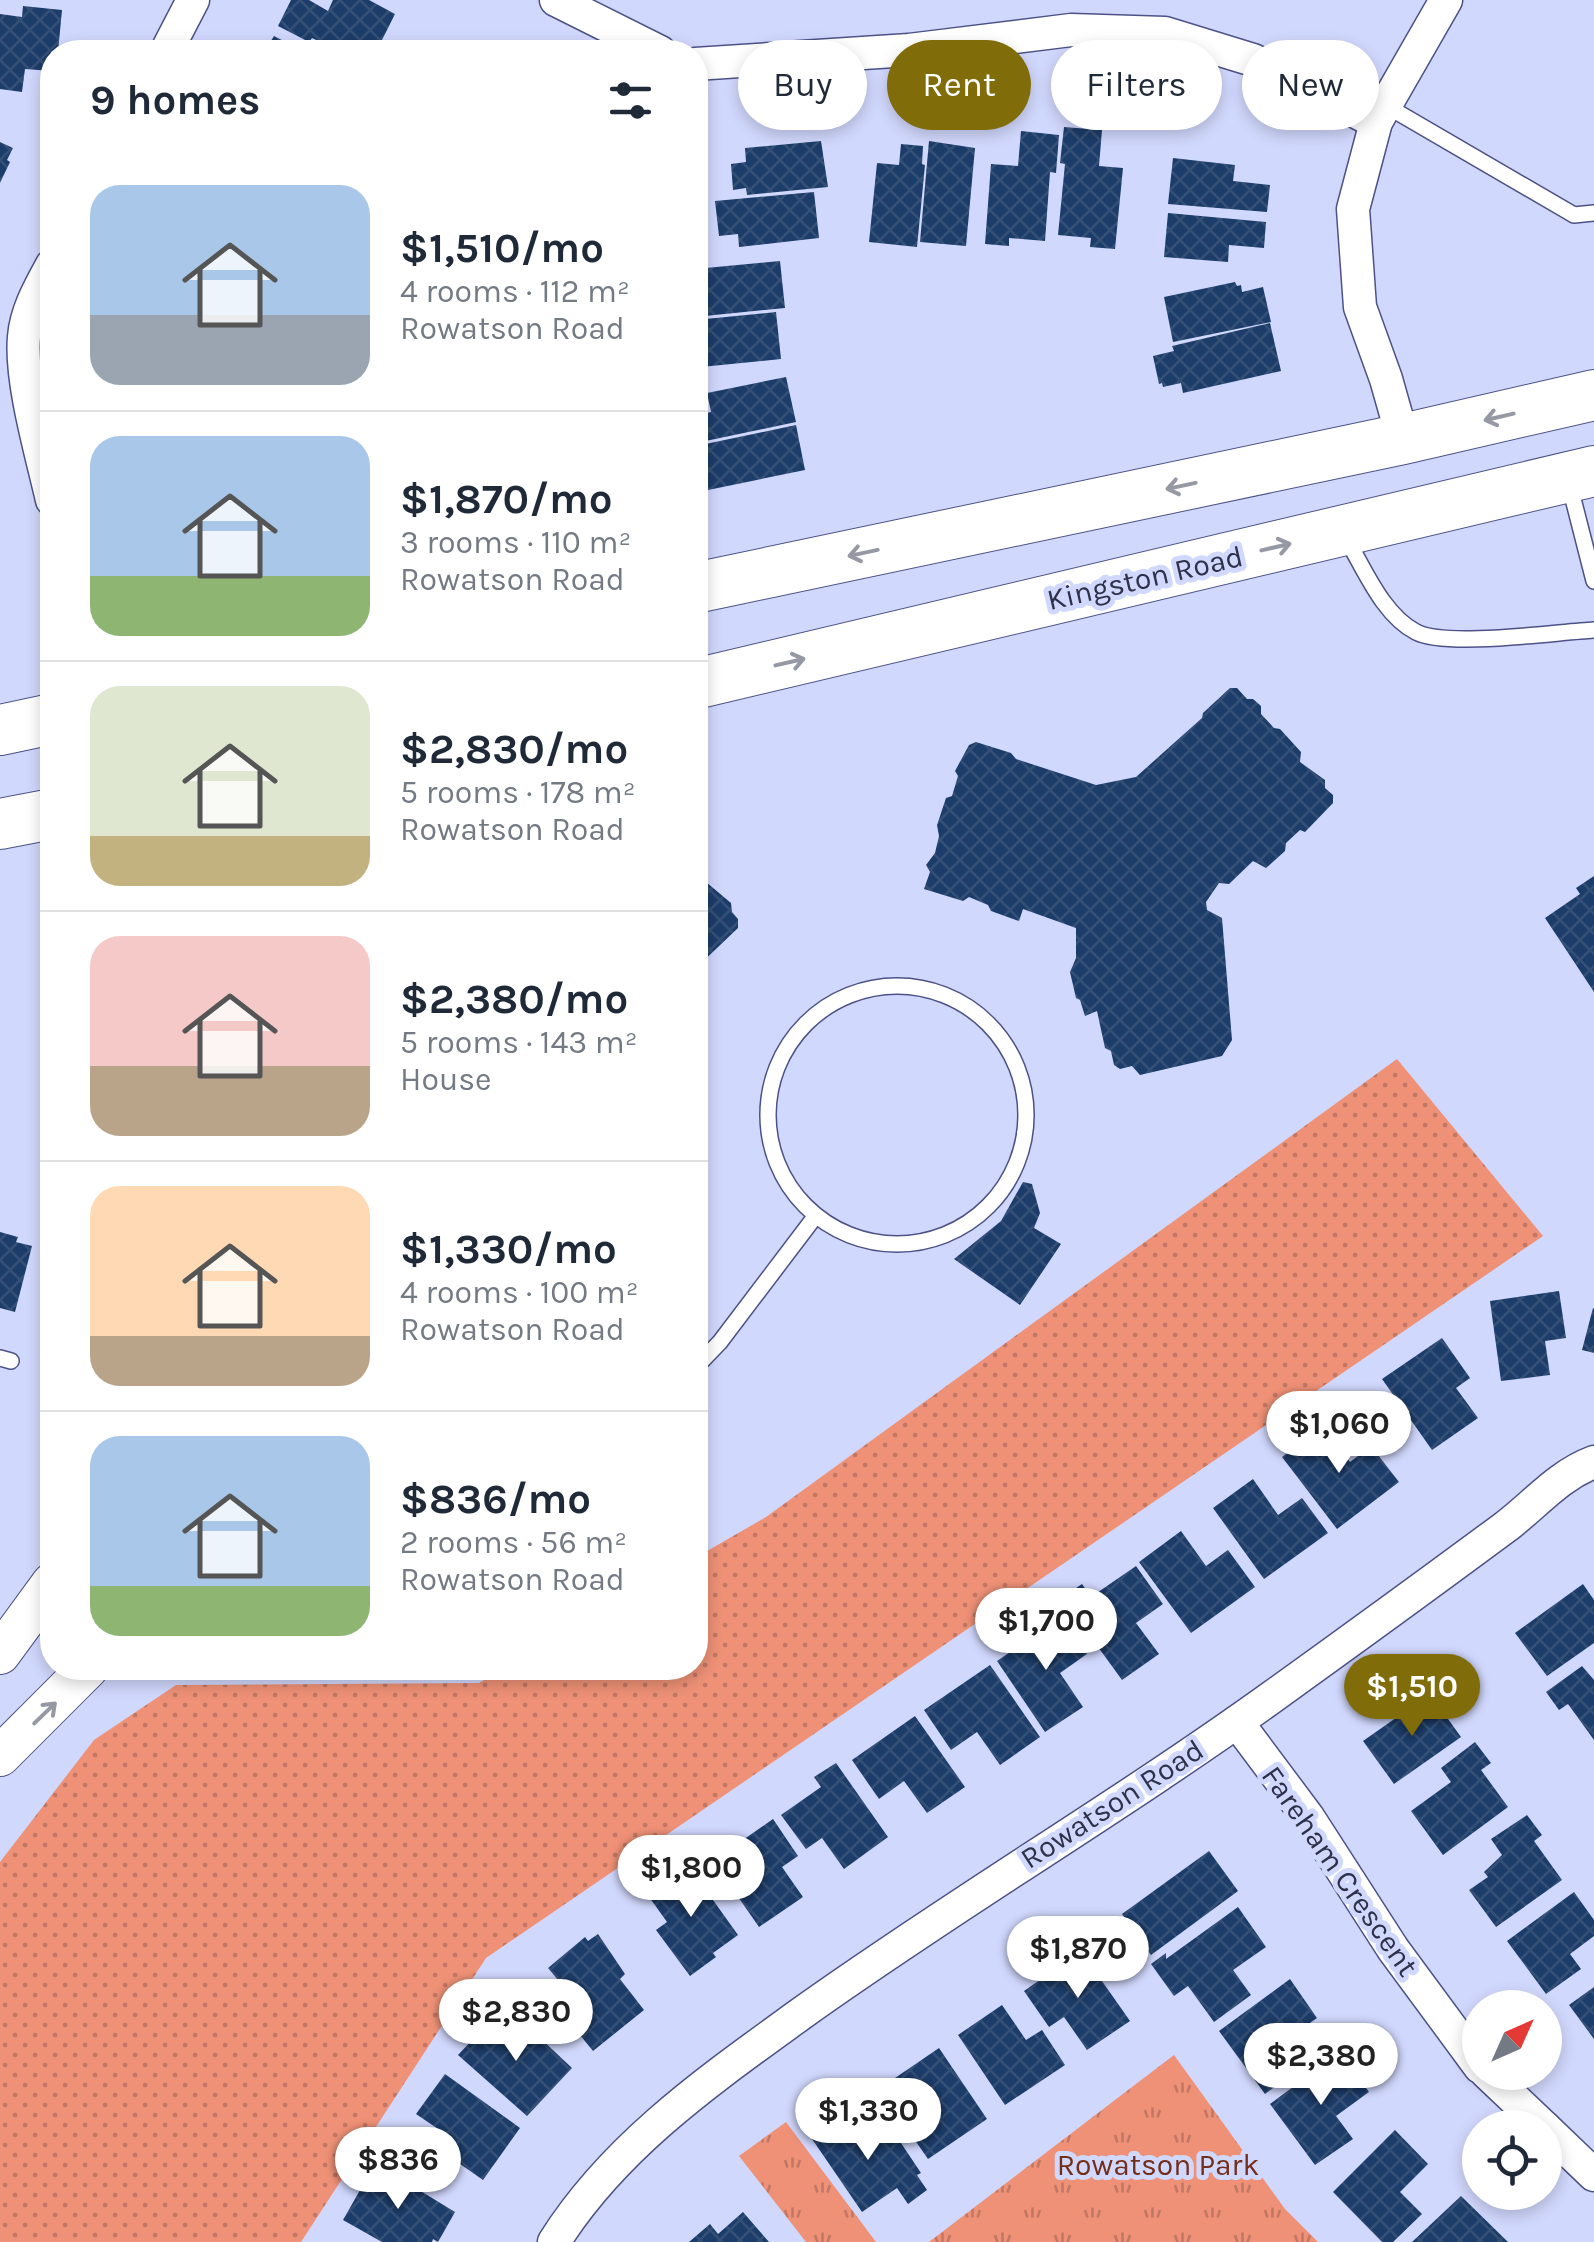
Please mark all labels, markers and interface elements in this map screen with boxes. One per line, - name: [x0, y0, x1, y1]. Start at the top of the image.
- chip: Buy: [738, 40, 867, 130]
- chip: Rent: [887, 40, 1031, 130]
- chip: Filters: [1051, 40, 1222, 130]
- chip: New: [1242, 40, 1379, 130]
- icon: filters: [603, 73, 658, 128]
- text: 9 homes: [90, 75, 260, 125]
- text: $1,510/mo: [400, 223, 604, 273]
- icon: home: [170, 225, 290, 345]
- text: 4 rooms · 112 m²: [400, 273, 630, 310]
- text: Rowatson Road: [400, 310, 625, 347]
- one-way arrow: [1484, 409, 1516, 427]
- text: $1,870/mo: [400, 474, 613, 524]
- icon: home: [170, 476, 290, 596]
- one-way arrow: [1166, 477, 1198, 496]
- text: 3 rooms · 110 m²: [400, 524, 631, 561]
- one-way arrow: [1260, 537, 1292, 555]
- street label: Kingston Road: [1044, 538, 1246, 618]
- one-way arrow: [848, 544, 880, 563]
- text: Rowatson Road: [400, 561, 625, 598]
- one-way arrow: [773, 652, 805, 670]
- text: $2,830/mo: [400, 724, 628, 774]
- icon: home: [170, 726, 290, 846]
- text: 5 rooms · 178 m²: [400, 774, 636, 811]
- text: Rowatson Road: [400, 811, 625, 848]
- text: $2,380/mo: [400, 974, 628, 1024]
- icon: home: [170, 976, 290, 1096]
- text: 5 rooms · 143 m²: [400, 1024, 638, 1061]
- text: House: [400, 1061, 492, 1098]
- text: $1,330/mo: [400, 1224, 617, 1274]
- icon: home: [170, 1226, 290, 1346]
- text: 4 rooms · 100 m²: [400, 1274, 639, 1311]
- text: Rowatson Road: [400, 1311, 625, 1348]
- pin: $1,060: [1258, 1391, 1420, 1476]
- text: $1,060: [1288, 1405, 1390, 1442]
- text: $836/mo: [400, 1474, 591, 1524]
- icon: home: [170, 1476, 290, 1596]
- text: 2 rooms · 56 m²: [400, 1524, 627, 1561]
- text: Rowatson Road: [400, 1561, 625, 1598]
- pin: $1,700: [965, 1588, 1127, 1673]
- text: $1,700: [997, 1602, 1095, 1639]
- pin: $1,510: [1331, 1654, 1493, 1739]
- text: $1,510: [1366, 1668, 1458, 1705]
- one-way arrow: [32, 1701, 56, 1725]
- street label: Rowatson Road: [1014, 1732, 1210, 1876]
- street label: Fareham Crescent: [1254, 1759, 1426, 1983]
- pin: $1,800: [610, 1835, 772, 1920]
- text: $1,800: [640, 1849, 742, 1886]
- pin: $1,870: [997, 1916, 1159, 2001]
- text: $1,870: [1029, 1930, 1127, 1967]
- pin: $2,830: [435, 1979, 597, 2064]
- north arrow: [1462, 1990, 1562, 2090]
- map controls: [1462, 1990, 1562, 2210]
- text: $2,830: [461, 1993, 571, 2030]
- pin: $2,380: [1240, 2023, 1402, 2108]
- text: $2,380: [1266, 2037, 1376, 2074]
- pin: $1,330: [787, 2078, 949, 2163]
- text: $1,330: [817, 2092, 919, 2129]
- button: locate: [1462, 2110, 1562, 2210]
- pin: $836: [339, 2127, 457, 2212]
- text: $836: [357, 2141, 439, 2178]
- park label: Rowatson Park: [1057, 2147, 1259, 2183]

